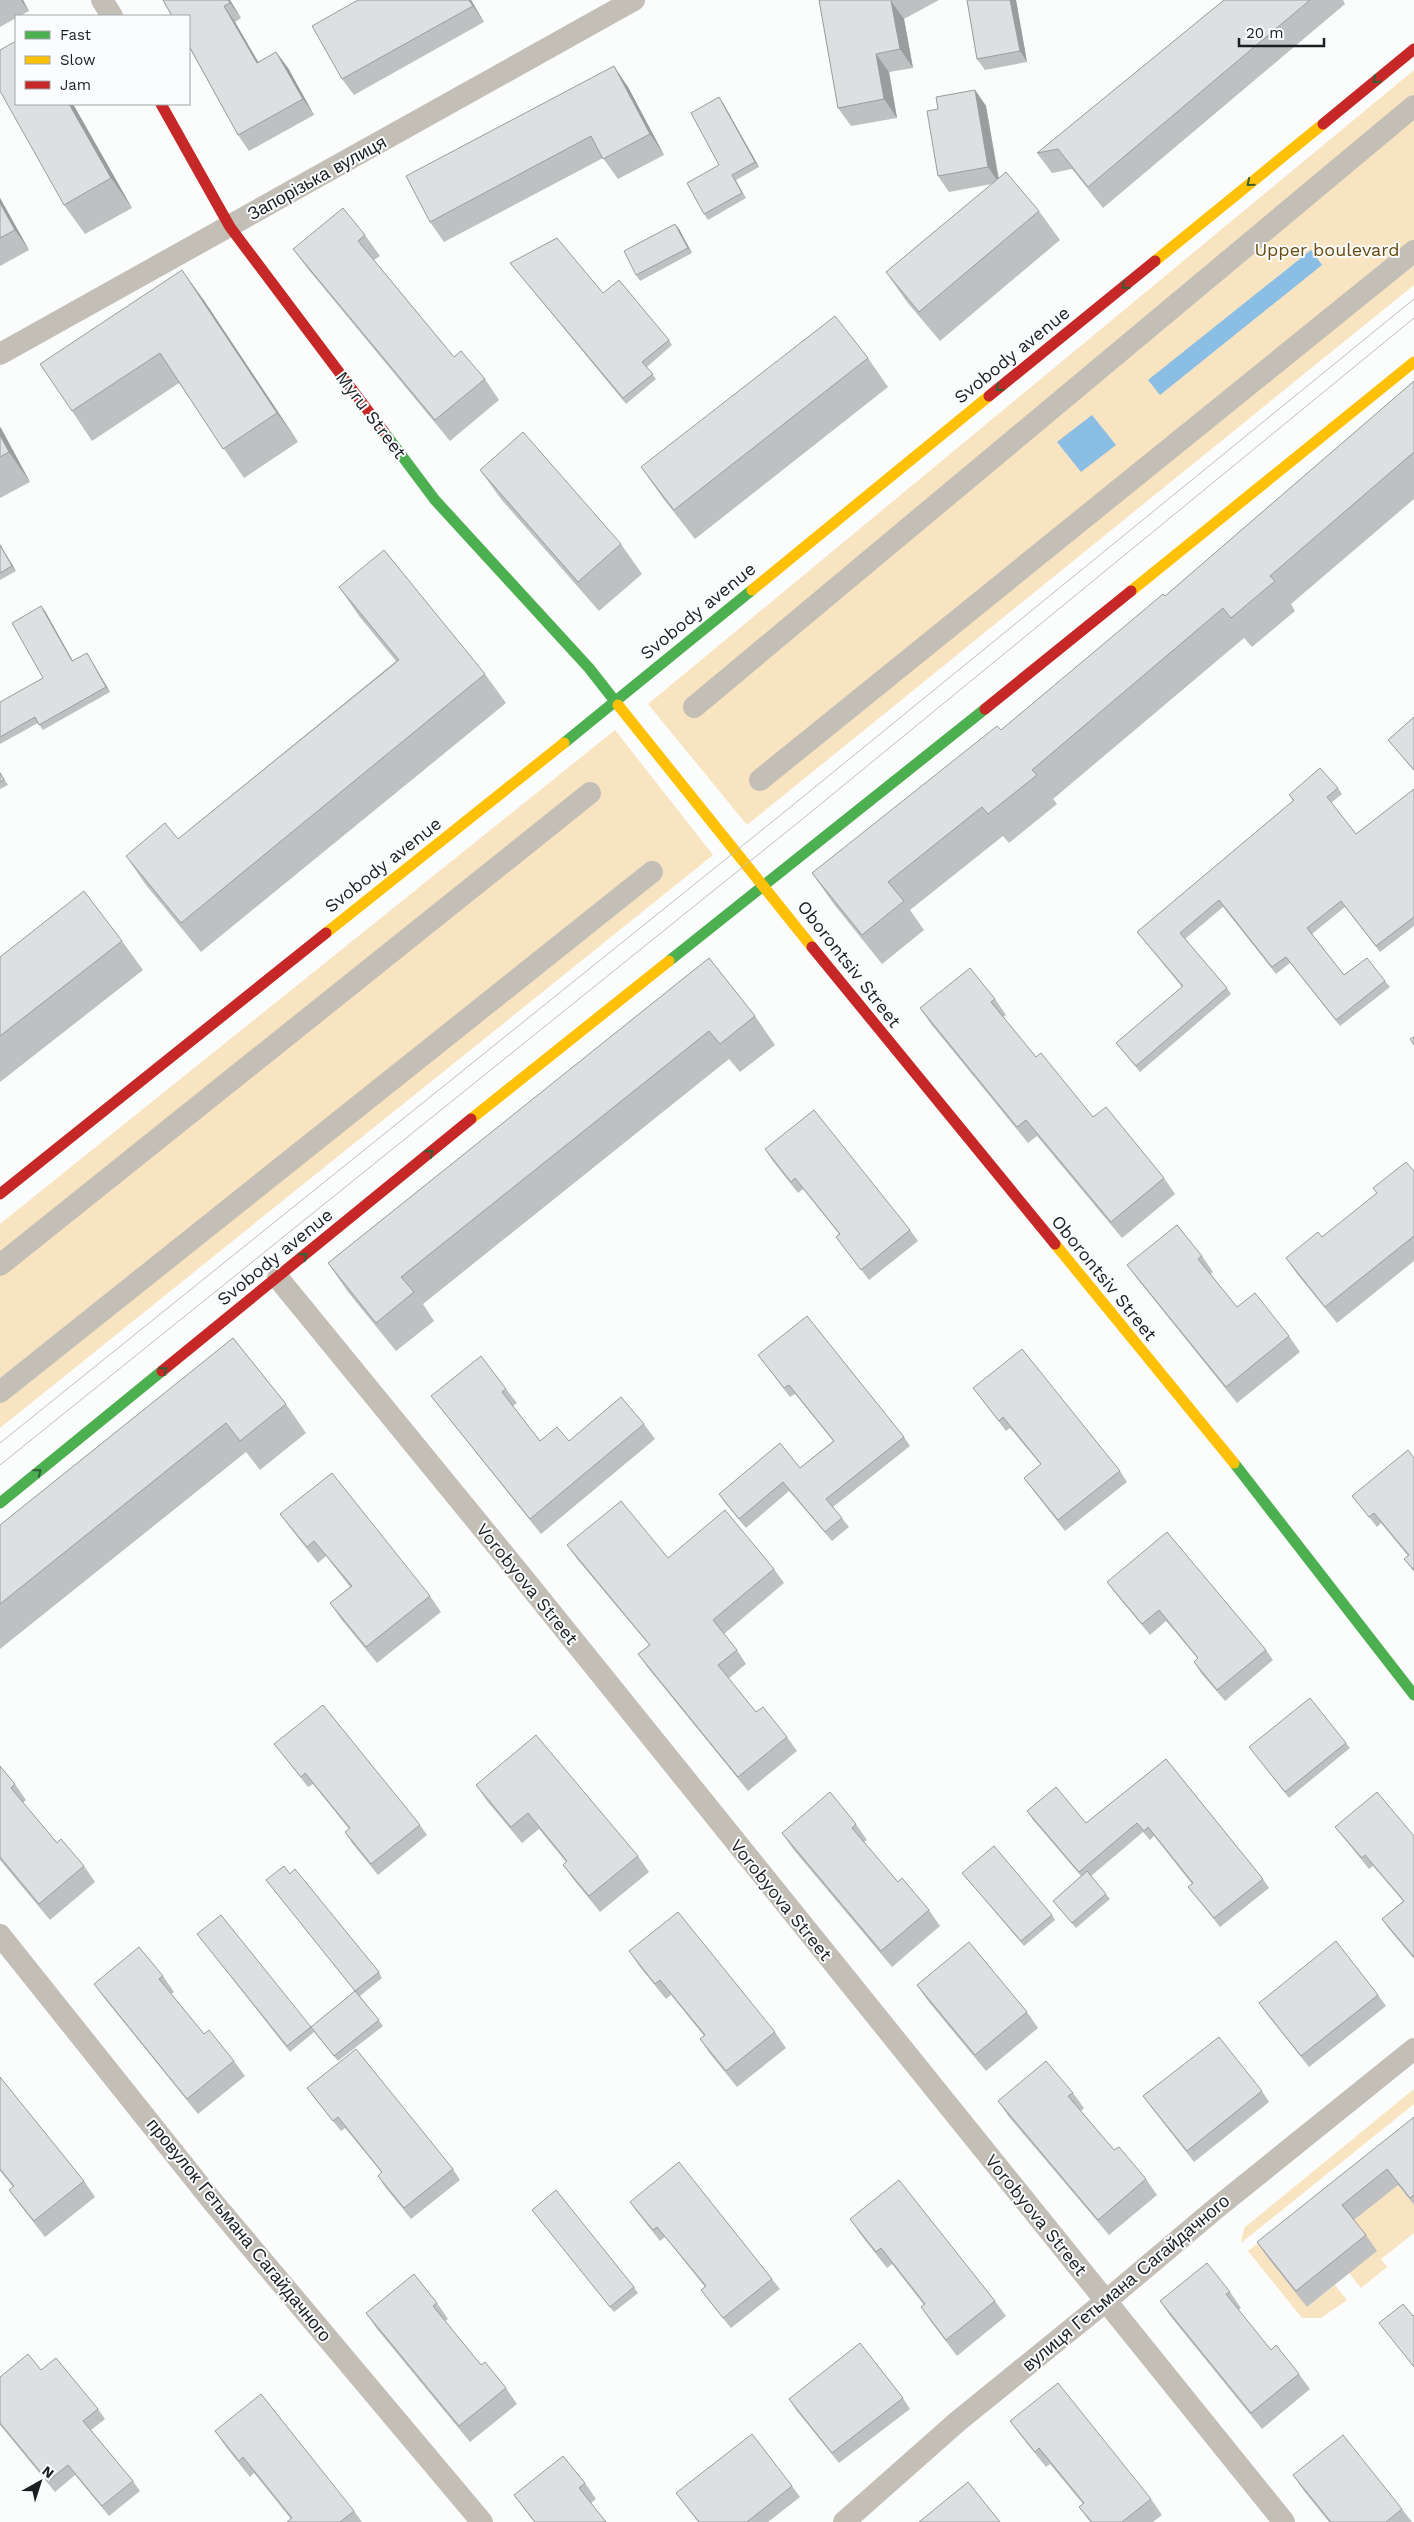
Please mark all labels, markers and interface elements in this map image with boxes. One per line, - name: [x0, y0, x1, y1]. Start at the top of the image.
- legend: [15, 15, 190, 105]
- scale bar: [1239, 15, 1324, 47]
- text: 20 m: [1246, 24, 1284, 42]
- text: Fast: [60, 26, 92, 44]
- text: Slow: [60, 51, 96, 69]
- one-way arrow: [1373, 74, 1382, 82]
- text: Jam: [60, 76, 91, 94]
- street label: Запорізька вулиця: [244, 131, 390, 224]
- one-way arrow: [1247, 177, 1256, 186]
- park label: Upper boulevard: [1254, 239, 1400, 260]
- one-way arrow: [1121, 280, 1130, 289]
- street label: Svobody avenue: [950, 302, 1074, 408]
- street label: Myru Street: [332, 367, 411, 463]
- one-way arrow: [996, 383, 1005, 391]
- street label: Svobody avenue: [636, 558, 760, 664]
- street label: Svobody avenue: [320, 813, 445, 917]
- street label: Oborontsiv Street: [793, 896, 906, 1032]
- one-way arrow: [424, 1150, 433, 1159]
- street label: Svobody avenue: [213, 1204, 337, 1310]
- street label: Oborontsiv Street: [1047, 1211, 1162, 1345]
- one-way arrow: [298, 1254, 307, 1262]
- one-way arrow: [158, 1367, 167, 1375]
- one-way arrow: [32, 1470, 41, 1478]
- street label: Vorobyova Street: [472, 1519, 583, 1649]
- street label: Vorobyova Street: [726, 1835, 837, 1965]
- street label: провулок Гетьмана Сагайдачного: [143, 2114, 336, 2346]
- street label: Vorobyova Street: [981, 2150, 1092, 2280]
- street label: вулиця Гетьмана Сагайдачного: [1018, 2190, 1233, 2375]
- north arrow: [15, 2457, 65, 2507]
- text: N: [39, 2462, 57, 2481]

